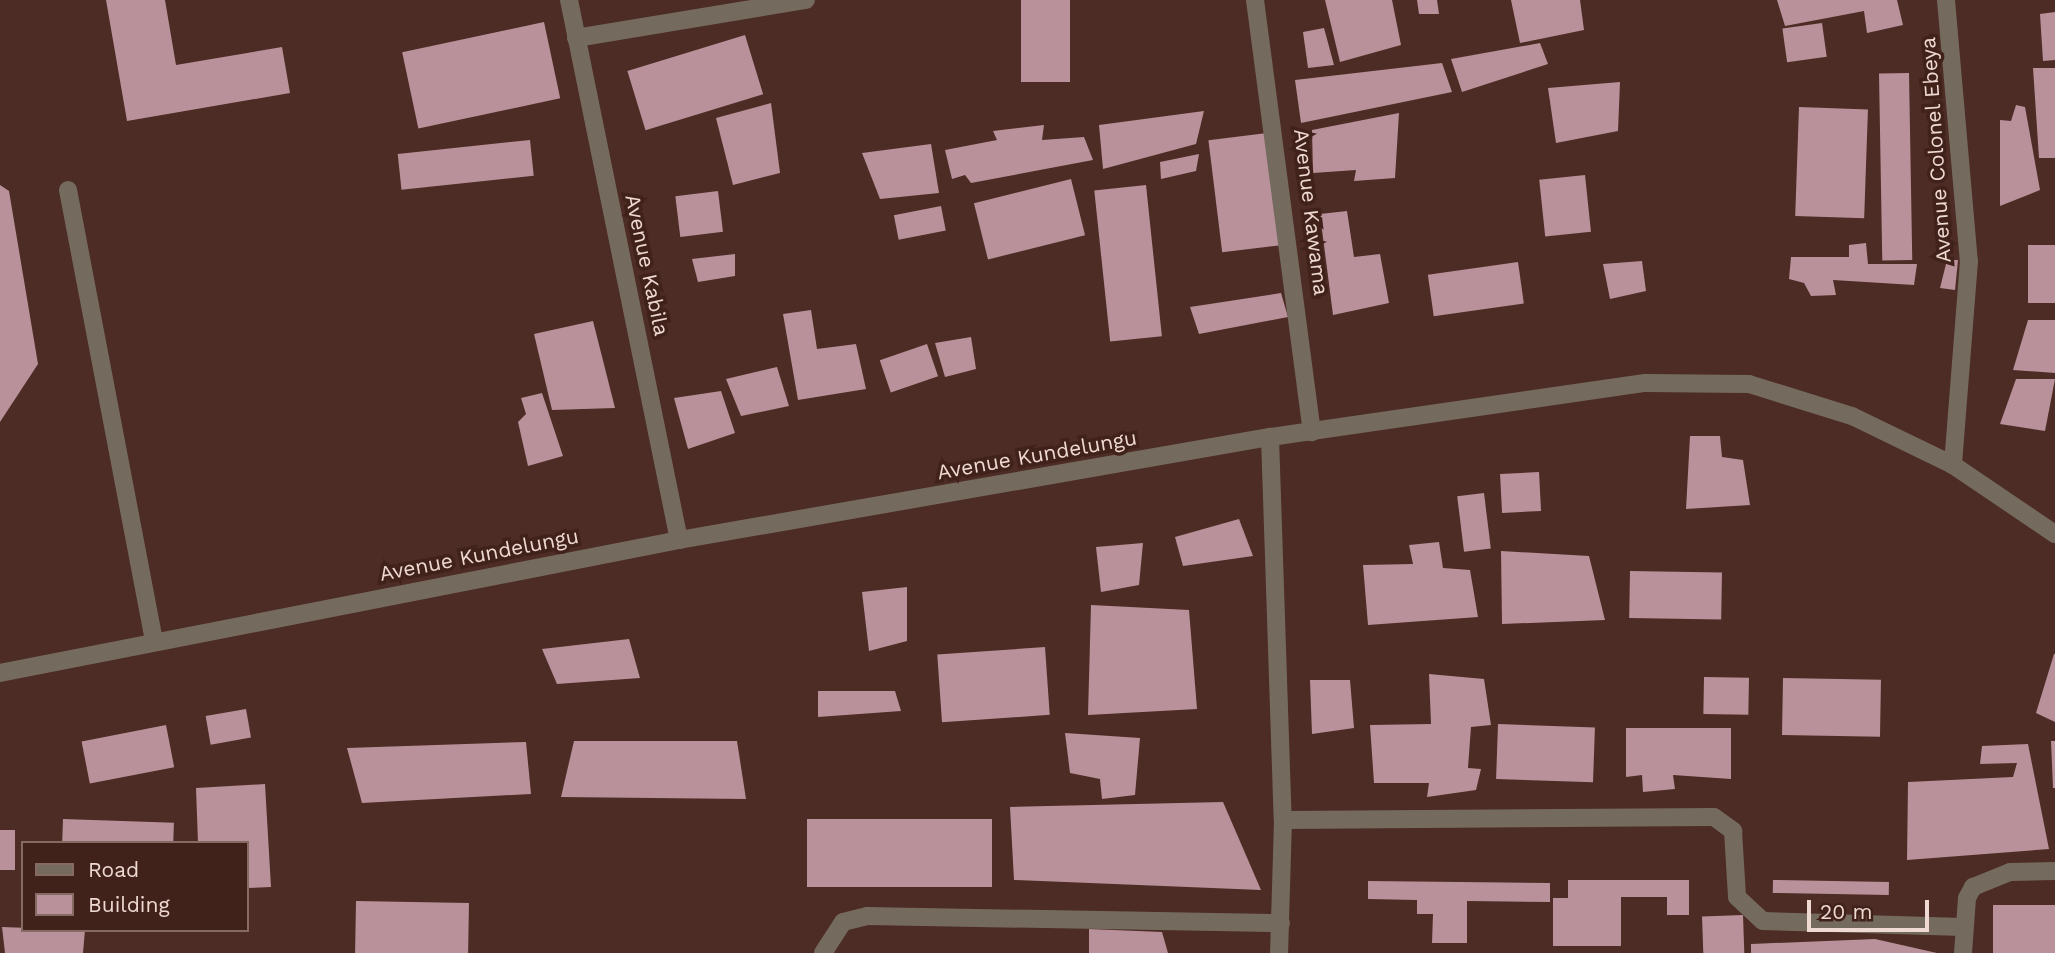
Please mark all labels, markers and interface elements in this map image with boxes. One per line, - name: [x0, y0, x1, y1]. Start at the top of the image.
- street label: Avenue Colonel Ebeya: [1916, 36, 1956, 264]
- street label: Avenue Kawama: [1288, 127, 1334, 297]
- street label: Avenue Kabila: [620, 192, 674, 338]
- street label: Avenue Kundelungu: [935, 425, 1139, 485]
- street label: Avenue Kundelungu: [377, 523, 581, 587]
- legend: [21, 841, 248, 932]
- text: Road: [88, 857, 139, 882]
- scale bar: [1810, 886, 1932, 930]
- text: Building: [88, 892, 170, 917]
- text: 20 m: [1820, 899, 1872, 924]

